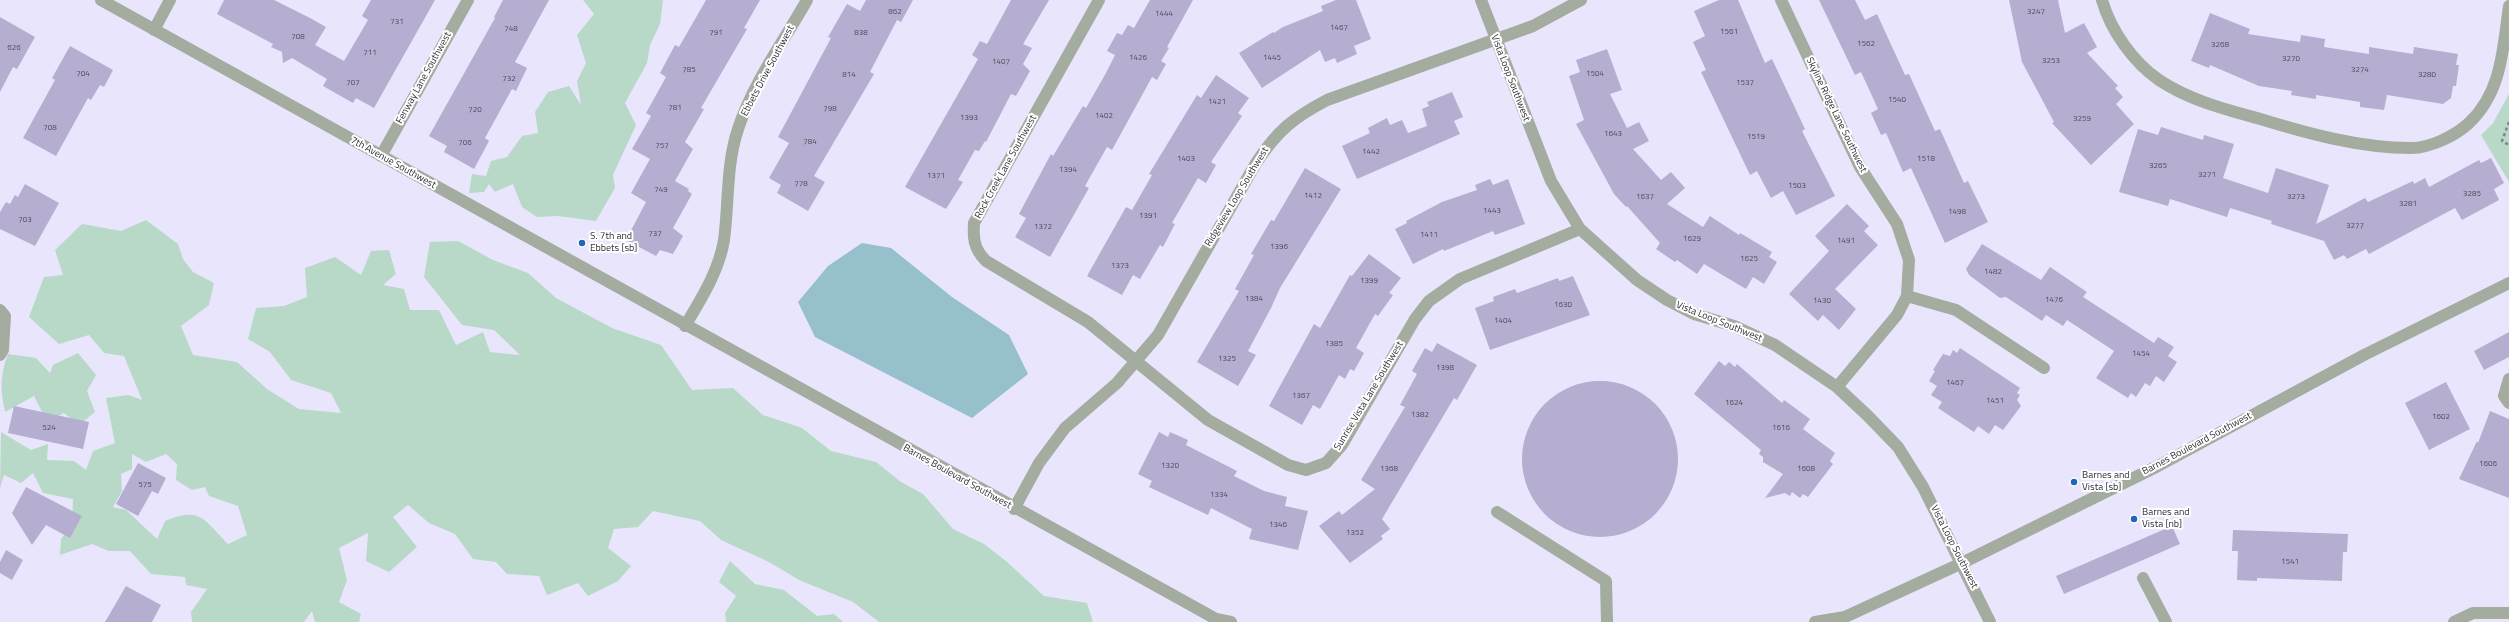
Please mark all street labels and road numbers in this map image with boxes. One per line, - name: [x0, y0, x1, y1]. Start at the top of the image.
- street label: Ebbets Drive Southwest: [739, 24, 797, 118]
- street label: Fenway Lane Southwest: [394, 30, 454, 126]
- street label: Vista Loop Southwest: [1488, 33, 1532, 123]
- street label: Skyline Ridge Lane Southwest: [1803, 56, 1869, 174]
- street label: Rock Creek Lane Southwest: [972, 113, 1040, 221]
- street label: 7th Avenue Southwest: [348, 135, 438, 191]
- street label: Ridgeview Loop Southwest: [1203, 145, 1271, 249]
- street label: Vista Loop Southwest: [1674, 299, 1764, 345]
- street label: Sunrise Vista Lane Southwest: [1332, 339, 1406, 453]
- street label: Barnes Boulevard Southwest: [2140, 410, 2254, 478]
- street label: Barnes Boulevard Southwest: [901, 442, 1013, 512]
- street label: Vista Loop Southwest: [1928, 503, 1980, 591]

